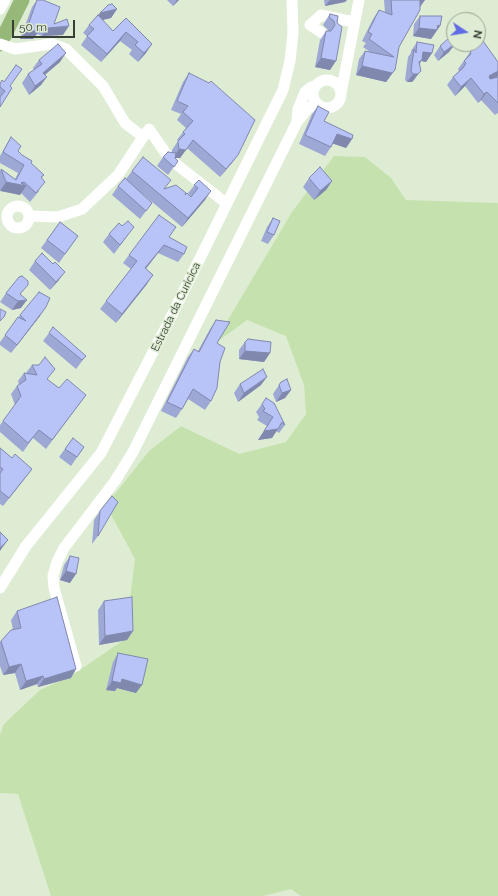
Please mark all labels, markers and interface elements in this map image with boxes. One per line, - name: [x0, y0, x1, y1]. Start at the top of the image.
- scale bar: [14, 12, 77, 38]
- north arrow: [446, 12, 486, 52]
- text: 50 m: [19, 20, 47, 34]
- text: N: [470, 29, 484, 40]
- street label: Estrada da Curicica: [149, 260, 203, 354]

